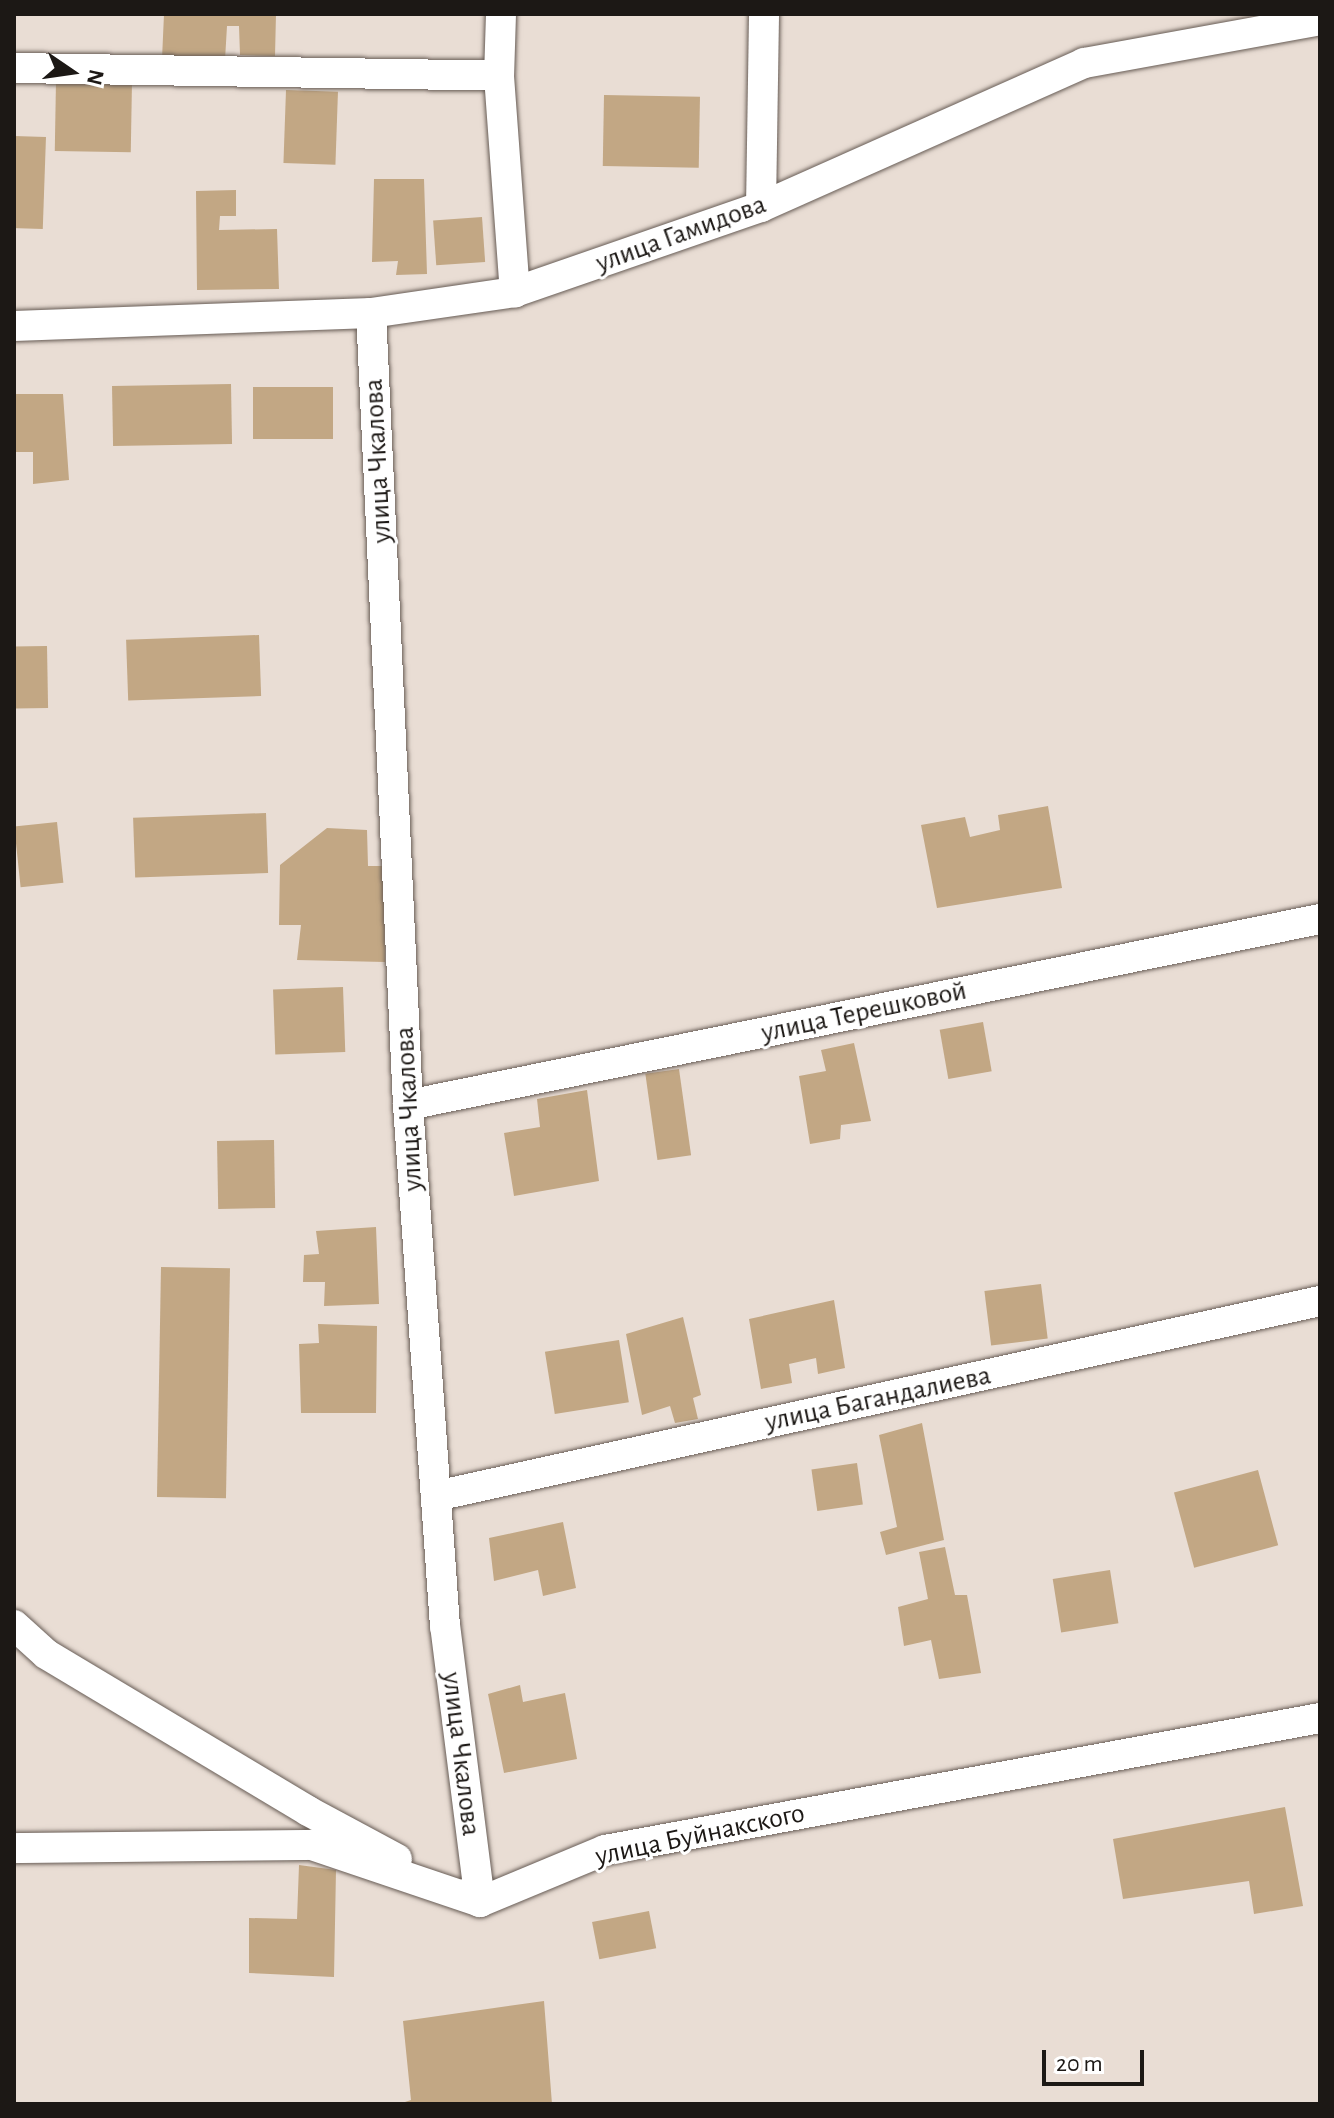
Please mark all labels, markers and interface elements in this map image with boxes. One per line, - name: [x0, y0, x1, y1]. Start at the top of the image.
- north arrow: [32, 32, 112, 112]
- text: N: [83, 67, 108, 87]
- street label: улица Гамидова: [591, 188, 771, 280]
- street label: улица Чкалова: [357, 378, 399, 544]
- street label: улица Терешковой: [758, 974, 970, 1050]
- street label: улица Чкалова: [388, 1026, 430, 1192]
- street label: улица Багандалиева: [762, 1359, 994, 1439]
- street label: улица Чкалова: [434, 1670, 488, 1838]
- street label: улица Буйнакского: [592, 1796, 808, 1874]
- scale bar: [1046, 2034, 1148, 2084]
- text: 20 m: [1056, 2052, 1103, 2076]

